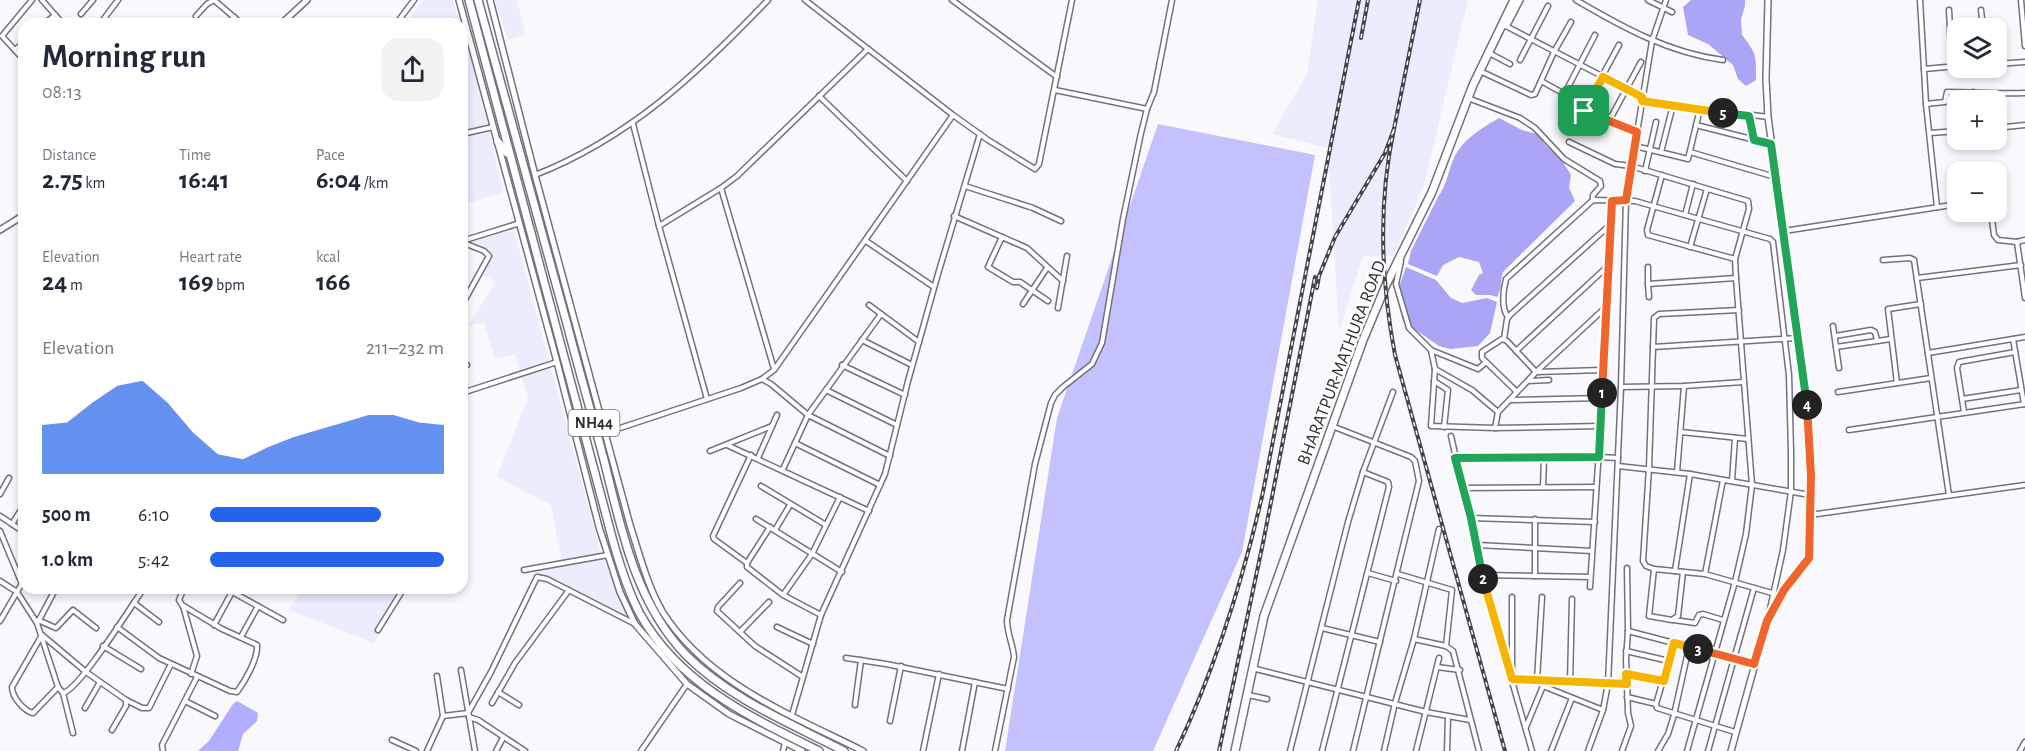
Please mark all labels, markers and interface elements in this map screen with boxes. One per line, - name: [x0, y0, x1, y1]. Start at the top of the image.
- map controls: [1947, 18, 2007, 222]
- button: layers: [1947, 18, 2007, 78]
- button: share: [381, 38, 444, 101]
- text: Morning run: [42, 41, 206, 74]
- text: 08:13: [42, 82, 82, 102]
- pin: [1558, 85, 1609, 136]
- button: +: [1947, 90, 2007, 150]
- icon: arrive: [1567, 94, 1600, 127]
- pin: 5: [1708, 98, 1738, 128]
- text: 5: [1720, 105, 1726, 121]
- text: Distance: [42, 147, 96, 163]
- text: Time: [179, 147, 211, 163]
- text: Pace: [316, 147, 345, 163]
- button: −: [1947, 162, 2007, 222]
- text: 2.75: [42, 167, 83, 193]
- text: 16:41: [179, 167, 229, 193]
- text: 6:04: [316, 167, 361, 193]
- text: km: [83, 175, 105, 191]
- text: /km: [361, 175, 388, 191]
- text: Elevation: [42, 249, 100, 265]
- text: Heart rate: [179, 249, 242, 265]
- text: kcal: [316, 249, 340, 265]
- street label: BHARATPUR-MATHURA ROAD: [1295, 258, 1389, 468]
- text: 24: [42, 269, 67, 295]
- text: 169: [179, 269, 213, 295]
- text: 166: [316, 269, 350, 295]
- text: m: [67, 277, 83, 293]
- text: bpm: [213, 277, 245, 293]
- text: Elevation: [42, 338, 114, 358]
- text: 211–232 m: [366, 338, 444, 358]
- pin: 1: [1587, 378, 1617, 408]
- text: 1: [1599, 385, 1605, 401]
- pin: 4: [1792, 390, 1822, 420]
- text: 4: [1803, 397, 1811, 413]
- road number: NH44: [568, 410, 620, 436]
- text: 500 m: [42, 505, 91, 525]
- text: 6:10: [138, 505, 169, 525]
- text: 1.0 km: [42, 550, 93, 570]
- text: 5:42: [138, 550, 170, 570]
- pin: 2: [1468, 564, 1498, 594]
- text: 2: [1479, 571, 1487, 587]
- pin: 3: [1683, 634, 1713, 664]
- text: 3: [1695, 641, 1701, 657]

